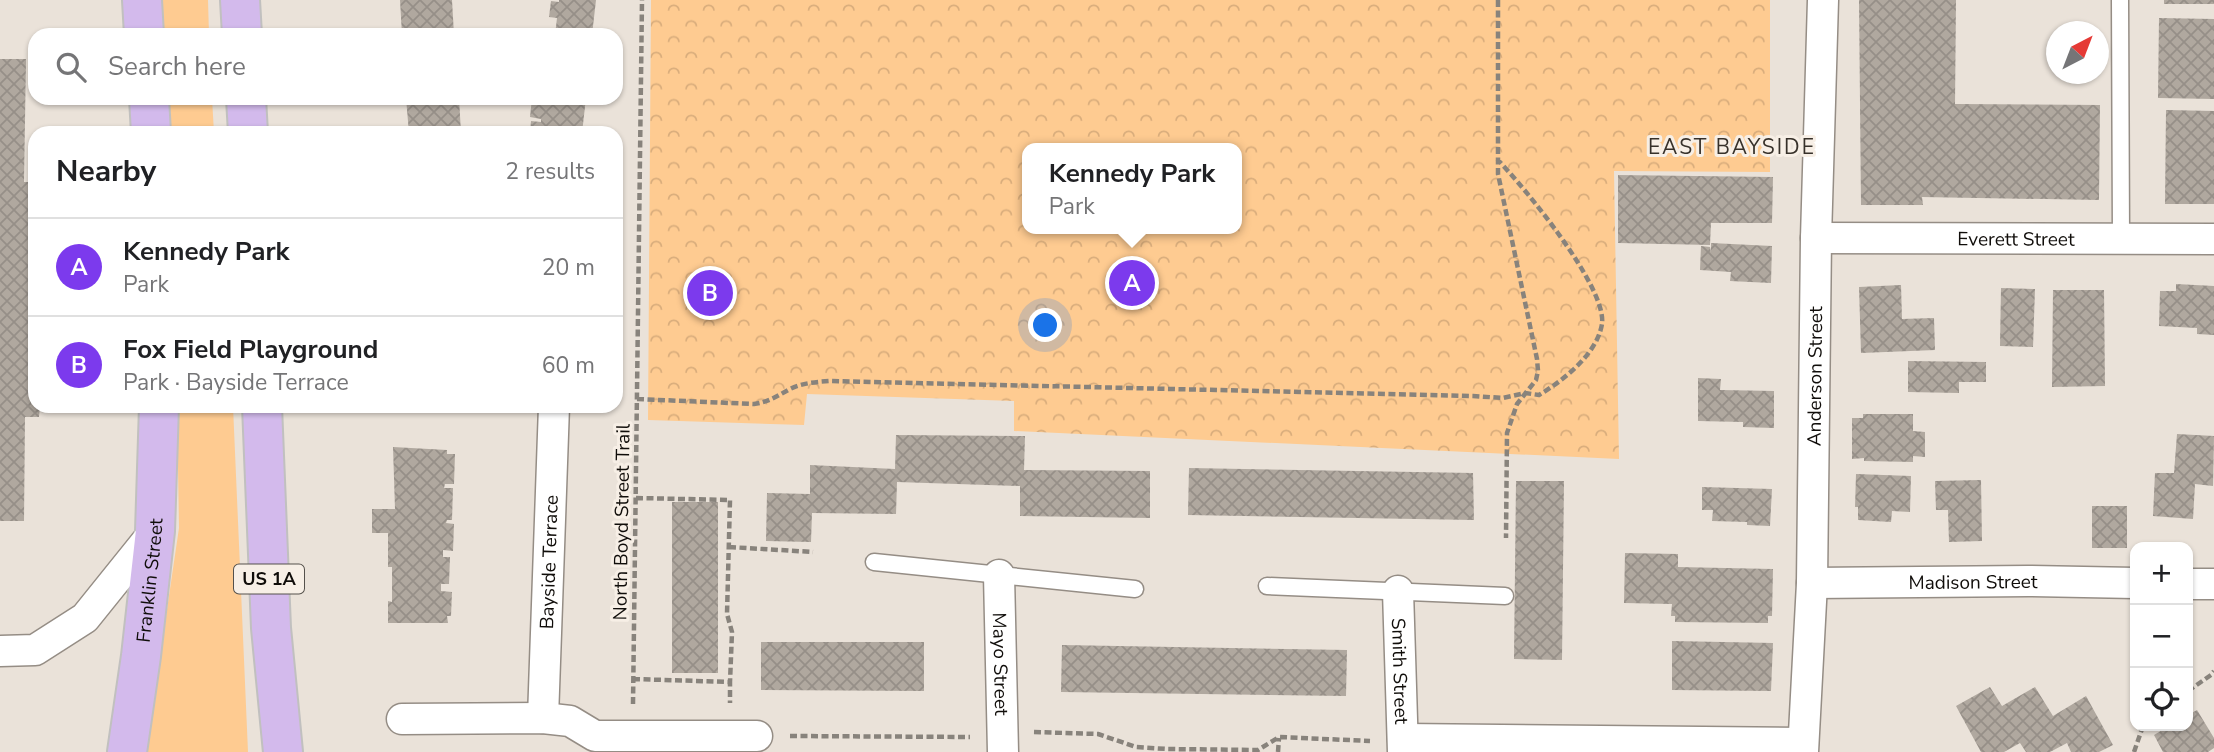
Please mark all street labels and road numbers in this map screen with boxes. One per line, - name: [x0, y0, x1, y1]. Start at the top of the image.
- street label: Everett Street: [1957, 226, 2075, 253]
- street label: Anderson Street: [1802, 306, 1829, 446]
- street label: North Boyd Street Trail: [607, 423, 637, 621]
- street label: Bayside Terrace: [534, 494, 565, 630]
- street label: Franklin Street: [131, 518, 169, 644]
- road number: US 1A: [234, 564, 304, 594]
- street label: Madison Street: [1908, 569, 2038, 596]
- street label: Mayo Street: [986, 612, 1014, 716]
- street label: Smith Street: [1385, 617, 1414, 725]

